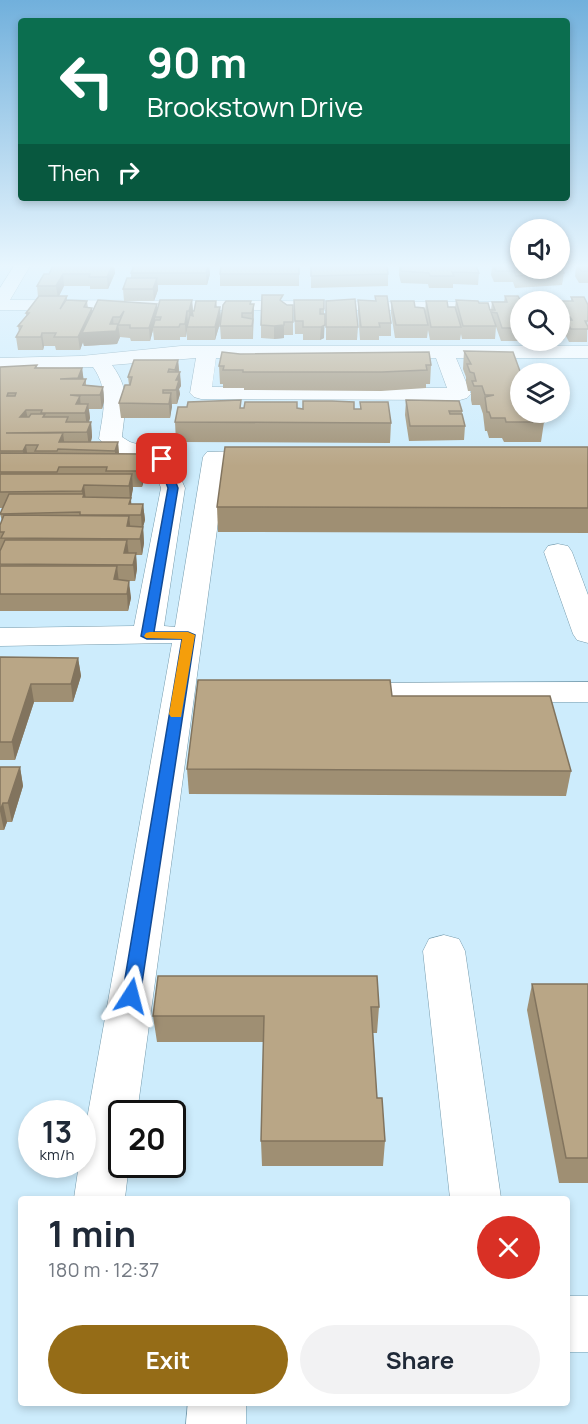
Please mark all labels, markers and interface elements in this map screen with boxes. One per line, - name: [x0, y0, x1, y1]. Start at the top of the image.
- text: 90 m: [147, 33, 247, 91]
- icon: left: [48, 42, 126, 120]
- text: Brookstown Drive: [147, 88, 363, 125]
- icon: right: [112, 156, 145, 189]
- text: Then: [48, 158, 100, 188]
- map controls: [510, 219, 570, 423]
- button: sound: [510, 219, 570, 279]
- button: search: [510, 291, 570, 351]
- button: layers: [510, 363, 570, 423]
- pin: [136, 433, 187, 484]
- icon: arrive: [145, 442, 178, 475]
- position arrow: [99, 964, 163, 1028]
- speed limit sign: 20: [108, 1100, 186, 1178]
- text: 13: [42, 1111, 72, 1152]
- text: km/h: [40, 1144, 74, 1165]
- text: 1 min: [48, 1209, 136, 1258]
- button: close: [477, 1216, 540, 1279]
- text: 180 m · 12:37: [48, 1256, 159, 1283]
- button: Exit: [48, 1325, 288, 1394]
- button: Share: [300, 1325, 540, 1394]

